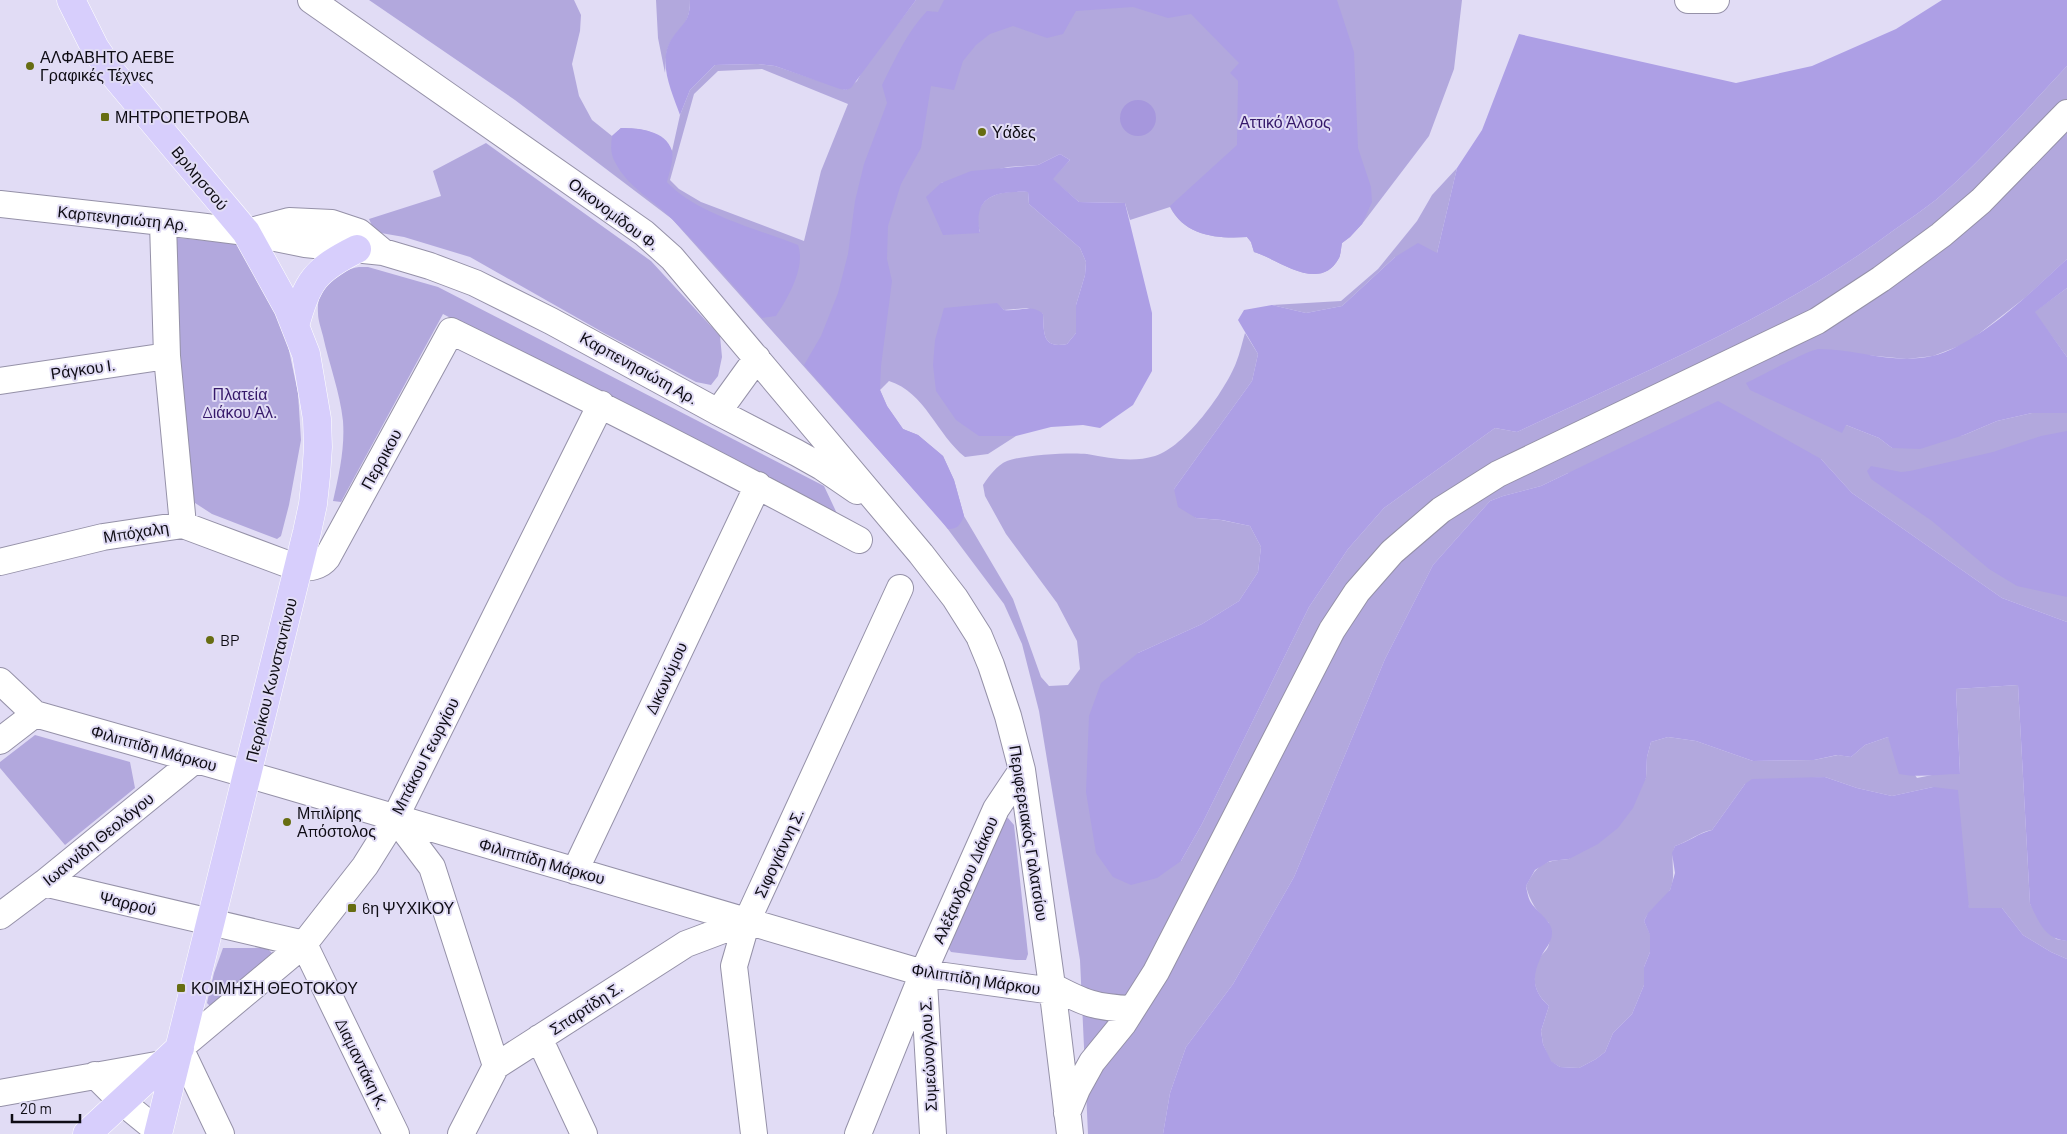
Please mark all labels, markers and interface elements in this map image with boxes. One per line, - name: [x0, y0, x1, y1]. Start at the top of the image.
- place label: ΑΛΦΑΒΗΤΟ ΑΕΒΕ Γραφικές Τέχνες: [40, 47, 174, 84]
- marker: ΑΛΦΑΒΗΤΟ ΑΕΒΕ Γραφικές Τέχνες: [24, 60, 36, 72]
- place label: ΜΗΤΡΟΠΕΤΡΟΒΑ: [115, 107, 250, 126]
- marker: ΜΗΤΡΟΠΕΤΡΟΒΑ: [99, 111, 111, 123]
- park label: Αττικό Άλσος: [1239, 112, 1331, 131]
- place label: Υάδες: [992, 122, 1036, 141]
- marker: Υάδες: [976, 126, 988, 138]
- street label: Βριλησσού: [168, 142, 233, 214]
- street label: Οικονομίδου Φ.: [565, 173, 663, 254]
- street label: Καρπενησιώτη Αρ.: [57, 201, 189, 234]
- street label: Καρπενησιώτη Αρ.: [577, 327, 701, 408]
- street label: Ράγκου Ι.: [49, 355, 117, 382]
- park label: Πλατεία Διάκου Αλ.: [203, 384, 277, 421]
- street label: Περρικου: [356, 425, 405, 492]
- street label: Μπόχαλη: [102, 517, 170, 546]
- street label: Περρίκου Κωνσταντίνου: [241, 596, 300, 764]
- place label: BP: [220, 630, 240, 649]
- marker: BP: [204, 634, 216, 646]
- street label: Δικωνύμου: [641, 639, 690, 717]
- street label: Μπάκου Γεωργίου: [387, 694, 462, 817]
- street label: Φιλιππίδη Μάρκου: [89, 720, 219, 775]
- street label: Περιφερειακός Γαλατσίου: [1006, 744, 1053, 922]
- street label: Ιωαννίδη Θεολόγου: [38, 788, 157, 889]
- place label: Μπιλίρης Απόστολος: [297, 803, 376, 840]
- street label: Σιφογιάννη Σ.: [750, 805, 807, 900]
- street label: Αλέξανδρου Διάκου: [928, 813, 1002, 947]
- marker: Μπιλίρης Απόστολος: [281, 816, 293, 828]
- street label: Φιλιππίδη Μάρκου: [477, 833, 607, 888]
- street label: Ψαρρού: [98, 887, 158, 918]
- place label: 6η ΨΥΧΙΚΟΥ: [362, 898, 455, 917]
- marker: 6η ΨΥΧΙΚΟΥ: [346, 902, 358, 914]
- street label: Φιλιππίδη Μάρκου: [910, 959, 1042, 998]
- street label: Σπαρτίδη Σ.: [546, 977, 626, 1038]
- place label: ΚΟΙΜΗΣΗ ΘΕΟΤΟΚΟΥ: [191, 978, 358, 997]
- marker: ΚΟΙΜΗΣΗ ΘΕΟΤΟΚΟΥ: [175, 982, 187, 994]
- street label: Συμεώνογλου Σ.: [915, 996, 940, 1112]
- street label: Διαμαντάκη Κ.: [332, 1015, 393, 1113]
- scale bar: [12, 1092, 80, 1124]
- text: 20 m: [20, 1099, 52, 1117]

